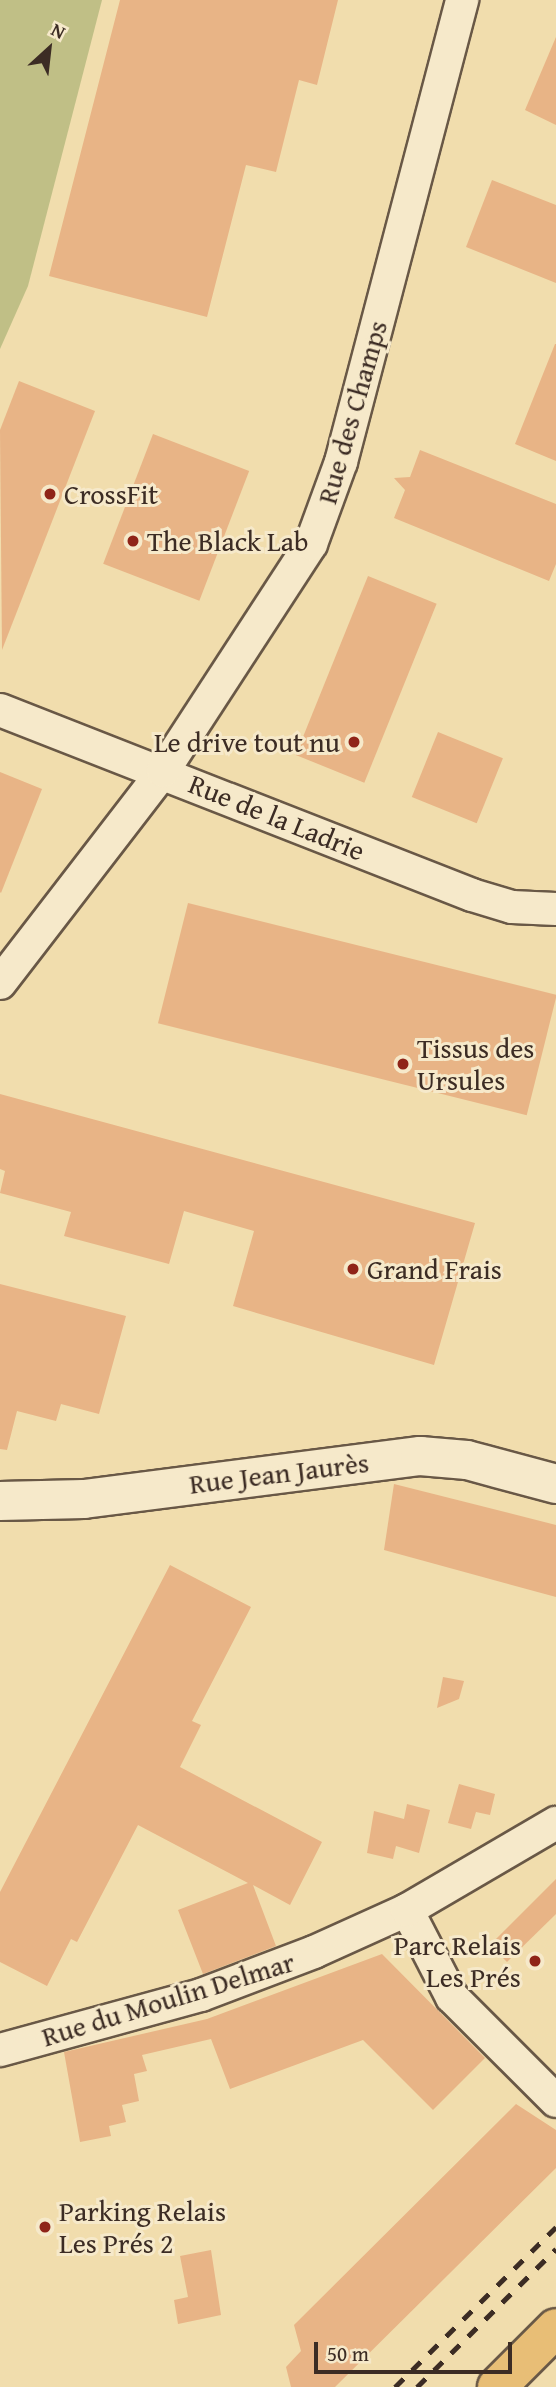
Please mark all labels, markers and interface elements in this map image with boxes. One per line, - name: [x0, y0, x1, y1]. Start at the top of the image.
- north arrow: [14, 14, 84, 84]
- text: N: [47, 15, 71, 46]
- street label: Rue des Champs: [310, 316, 394, 508]
- place label: CrossFit: [64, 477, 158, 511]
- marker: CrossFit: [42, 486, 58, 502]
- place label: The Black Lab: [147, 524, 308, 558]
- marker: The Black Lab: [125, 533, 141, 549]
- place label: Le drive tout nu: [154, 725, 340, 759]
- marker: Le drive tout nu: [346, 734, 362, 750]
- street label: Rue de la Ladrie: [184, 767, 370, 867]
- place label: Tissus des Ursules: [417, 1031, 534, 1097]
- marker: Tissus des Ursules: [395, 1056, 411, 1072]
- place label: Grand Frais: [367, 1252, 502, 1286]
- marker: Grand Frais: [345, 1261, 361, 1277]
- street label: Rue Jean Jaurès: [187, 1445, 371, 1501]
- place label: Parc Relais Les Prés: [394, 1928, 521, 1994]
- street label: Rue du Moulin Delmar: [38, 1945, 298, 2053]
- marker: Parc Relais Les Prés: [527, 1953, 543, 1969]
- place label: Parking Relais Les Prés 2: [59, 2194, 226, 2260]
- marker: Parking Relais Les Prés 2: [37, 2219, 53, 2235]
- scale bar: [318, 2328, 516, 2372]
- text: 50 m: [327, 2338, 369, 2369]

